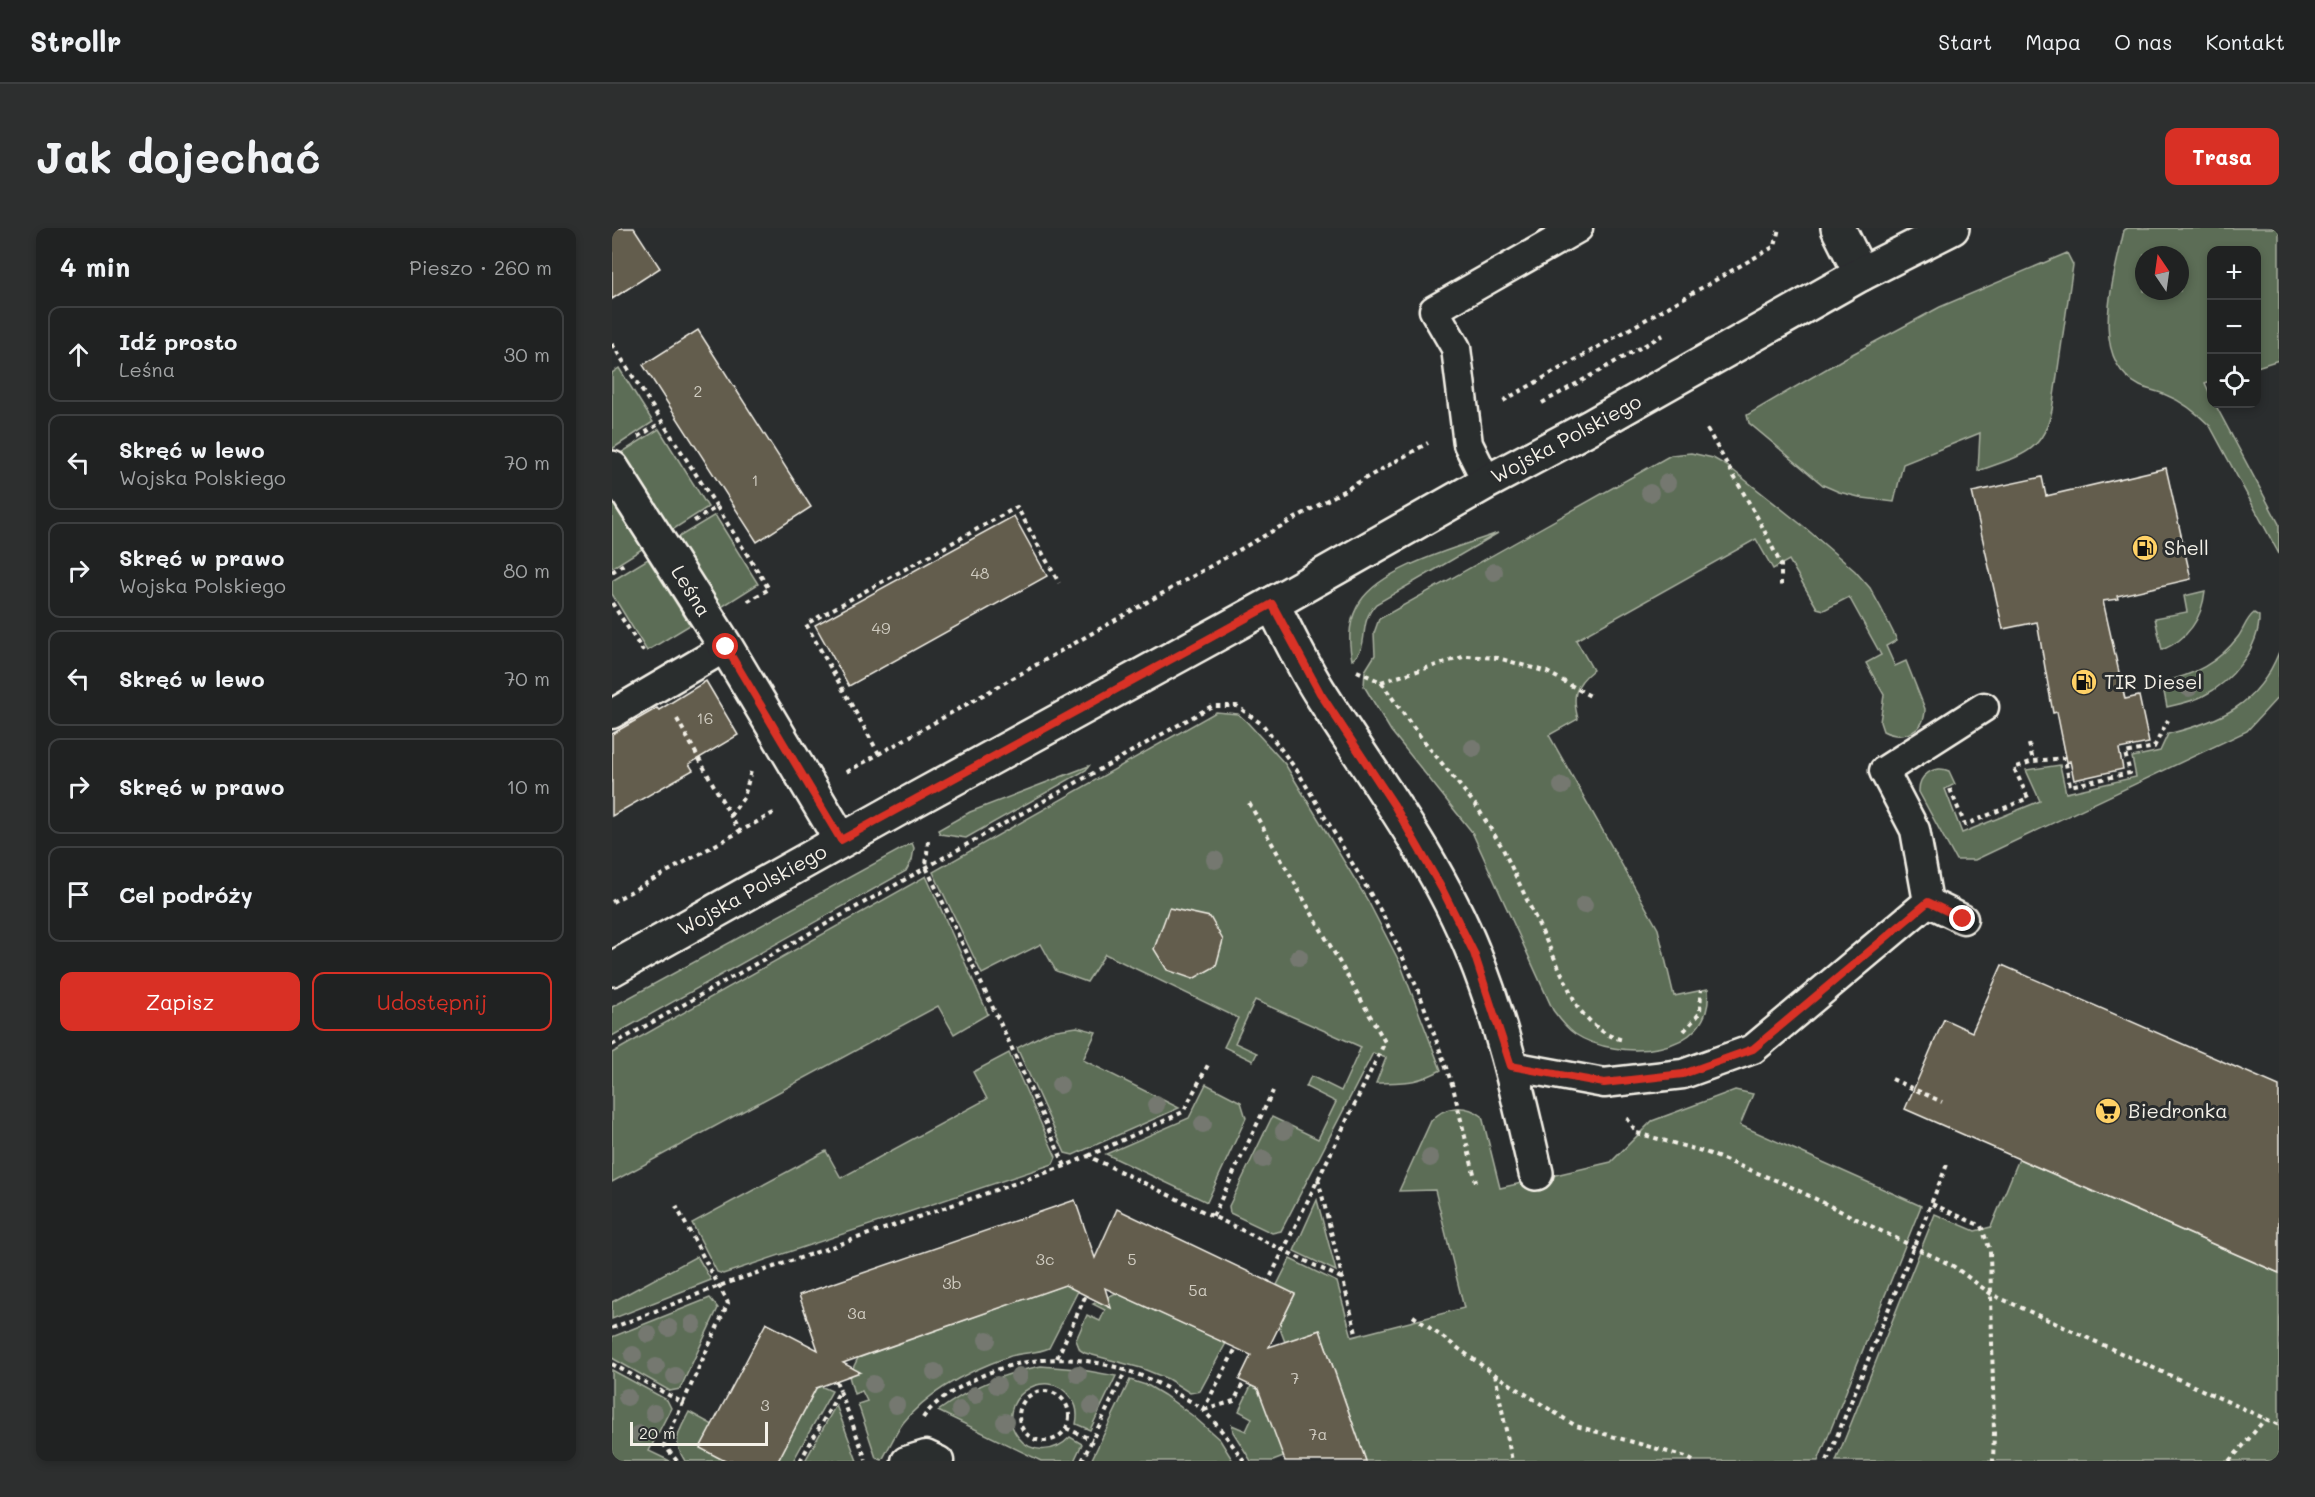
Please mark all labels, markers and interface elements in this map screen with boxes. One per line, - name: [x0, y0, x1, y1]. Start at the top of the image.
- text: Strollr: [30, 23, 121, 59]
- text: Start: [1938, 28, 1992, 55]
- text: Mapa: [2025, 28, 2081, 55]
- text: O nas: [2114, 28, 2172, 55]
- text: Kontakt: [2205, 28, 2285, 55]
- button: Trasa: [2165, 128, 2279, 185]
- text: Jak dojechać: [36, 129, 321, 184]
- north arrow: [2135, 246, 2189, 300]
- map controls: [2207, 246, 2261, 408]
- button: +: [2207, 246, 2261, 300]
- text: 4 min: [60, 250, 130, 284]
- text: Pieszo · 260 m: [409, 254, 552, 280]
- button: −: [2207, 300, 2261, 354]
- text: Idź prosto: [119, 327, 237, 356]
- icon: ahead: [62, 338, 95, 371]
- text: 30 m: [504, 341, 550, 367]
- button: locate: [2207, 354, 2261, 408]
- text: Leśna: [119, 356, 175, 382]
- house number: 2: [694, 380, 702, 401]
- street label: Wojska Polskiego: [1486, 387, 1645, 489]
- text: Skręć w lewo: [119, 435, 265, 464]
- icon: left: [62, 446, 95, 479]
- text: 70 m: [504, 449, 550, 475]
- text: Wojska Polskiego: [119, 464, 286, 490]
- house number: 1: [751, 469, 759, 490]
- fuel station icon: Shell: [2130, 533, 2160, 563]
- place label: Shell: [2164, 534, 2209, 560]
- text: Skręć w prawo: [119, 543, 284, 572]
- icon: right: [62, 554, 95, 587]
- text: 80 m: [503, 557, 550, 583]
- street label: Leśna: [666, 560, 718, 621]
- house number: 48: [970, 562, 990, 583]
- text: Wojska Polskiego: [119, 572, 286, 598]
- house number: 49: [872, 617, 890, 638]
- route start: [712, 633, 738, 659]
- icon: left: [62, 662, 95, 695]
- text: Skręć w lewo: [119, 664, 265, 693]
- text: 70 m: [504, 665, 550, 691]
- fuel station icon: TIR Diesel: [2069, 667, 2099, 697]
- place label: TIR Diesel: [2104, 668, 2202, 694]
- house number: 16: [697, 707, 713, 728]
- icon: right: [62, 770, 95, 803]
- text: Skręć w prawo: [119, 772, 284, 801]
- text: 10 m: [506, 773, 550, 799]
- street label: Wojska Polskiego: [672, 837, 831, 941]
- icon: arrive: [62, 878, 95, 911]
- text: Cel podróży: [119, 880, 253, 909]
- route end: [1949, 905, 1975, 931]
- button: Zapisz: [60, 972, 300, 1031]
- button: Udostępnij: [312, 972, 552, 1031]
- supermarket icon: Biedronka: [2093, 1096, 2123, 1126]
- place label: Biedronka: [2128, 1097, 2228, 1123]
- house number: 3c: [1036, 1248, 1054, 1269]
- house number: 5: [1127, 1248, 1137, 1269]
- house number: 3b: [942, 1272, 962, 1293]
- house number: 5a: [1188, 1279, 1208, 1300]
- house number: 3a: [847, 1302, 867, 1323]
- house number: 7: [1291, 1367, 1300, 1388]
- house number: 3: [760, 1394, 770, 1415]
- scale bar: [630, 1419, 768, 1446]
- text: 20 m: [639, 1422, 676, 1443]
- house number: 7a: [1309, 1423, 1327, 1444]

